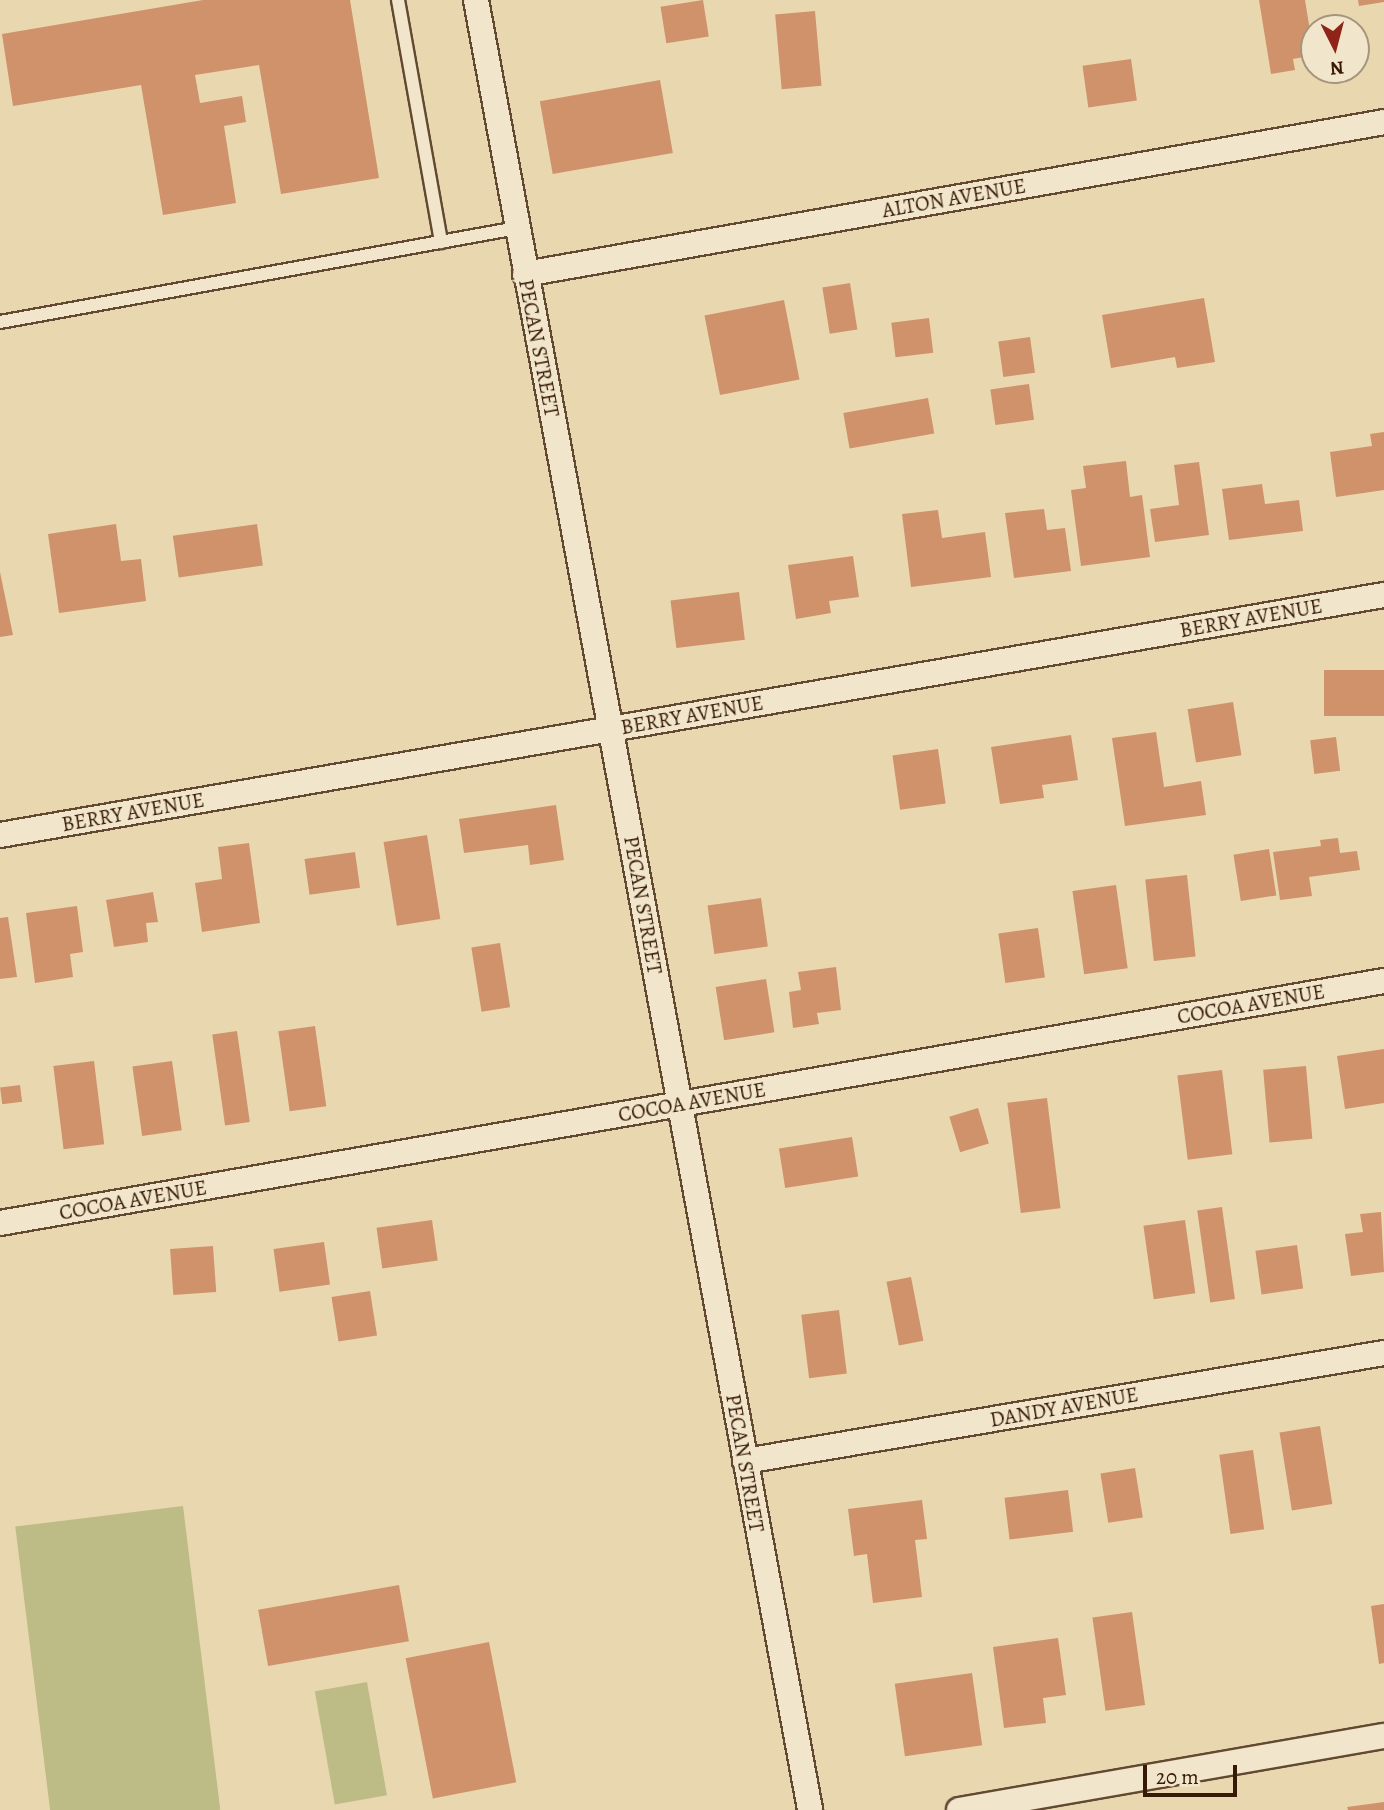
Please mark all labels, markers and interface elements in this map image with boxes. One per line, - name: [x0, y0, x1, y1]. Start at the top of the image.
- north arrow: [1300, 14, 1370, 84]
- text: N: [1329, 54, 1345, 82]
- street label: ALTON AVENUE: [880, 173, 1028, 223]
- street label: PECAN STREET: [513, 277, 565, 419]
- street label: BERRY AVENUE: [1178, 593, 1324, 643]
- street label: BERRY AVENUE: [619, 690, 765, 740]
- street label: BERRY AVENUE: [60, 787, 206, 837]
- street label: PECAN STREET: [618, 834, 668, 976]
- street label: COCOA AVENUE: [1175, 979, 1327, 1029]
- street label: COCOA AVENUE: [616, 1077, 768, 1127]
- street label: COCOA AVENUE: [57, 1175, 209, 1225]
- street label: DANDY AVENUE: [988, 1382, 1140, 1432]
- street label: PECAN STREET: [720, 1392, 770, 1534]
- scale bar: [1146, 1750, 1240, 1794]
- text: 20 m: [1156, 1763, 1199, 1791]

